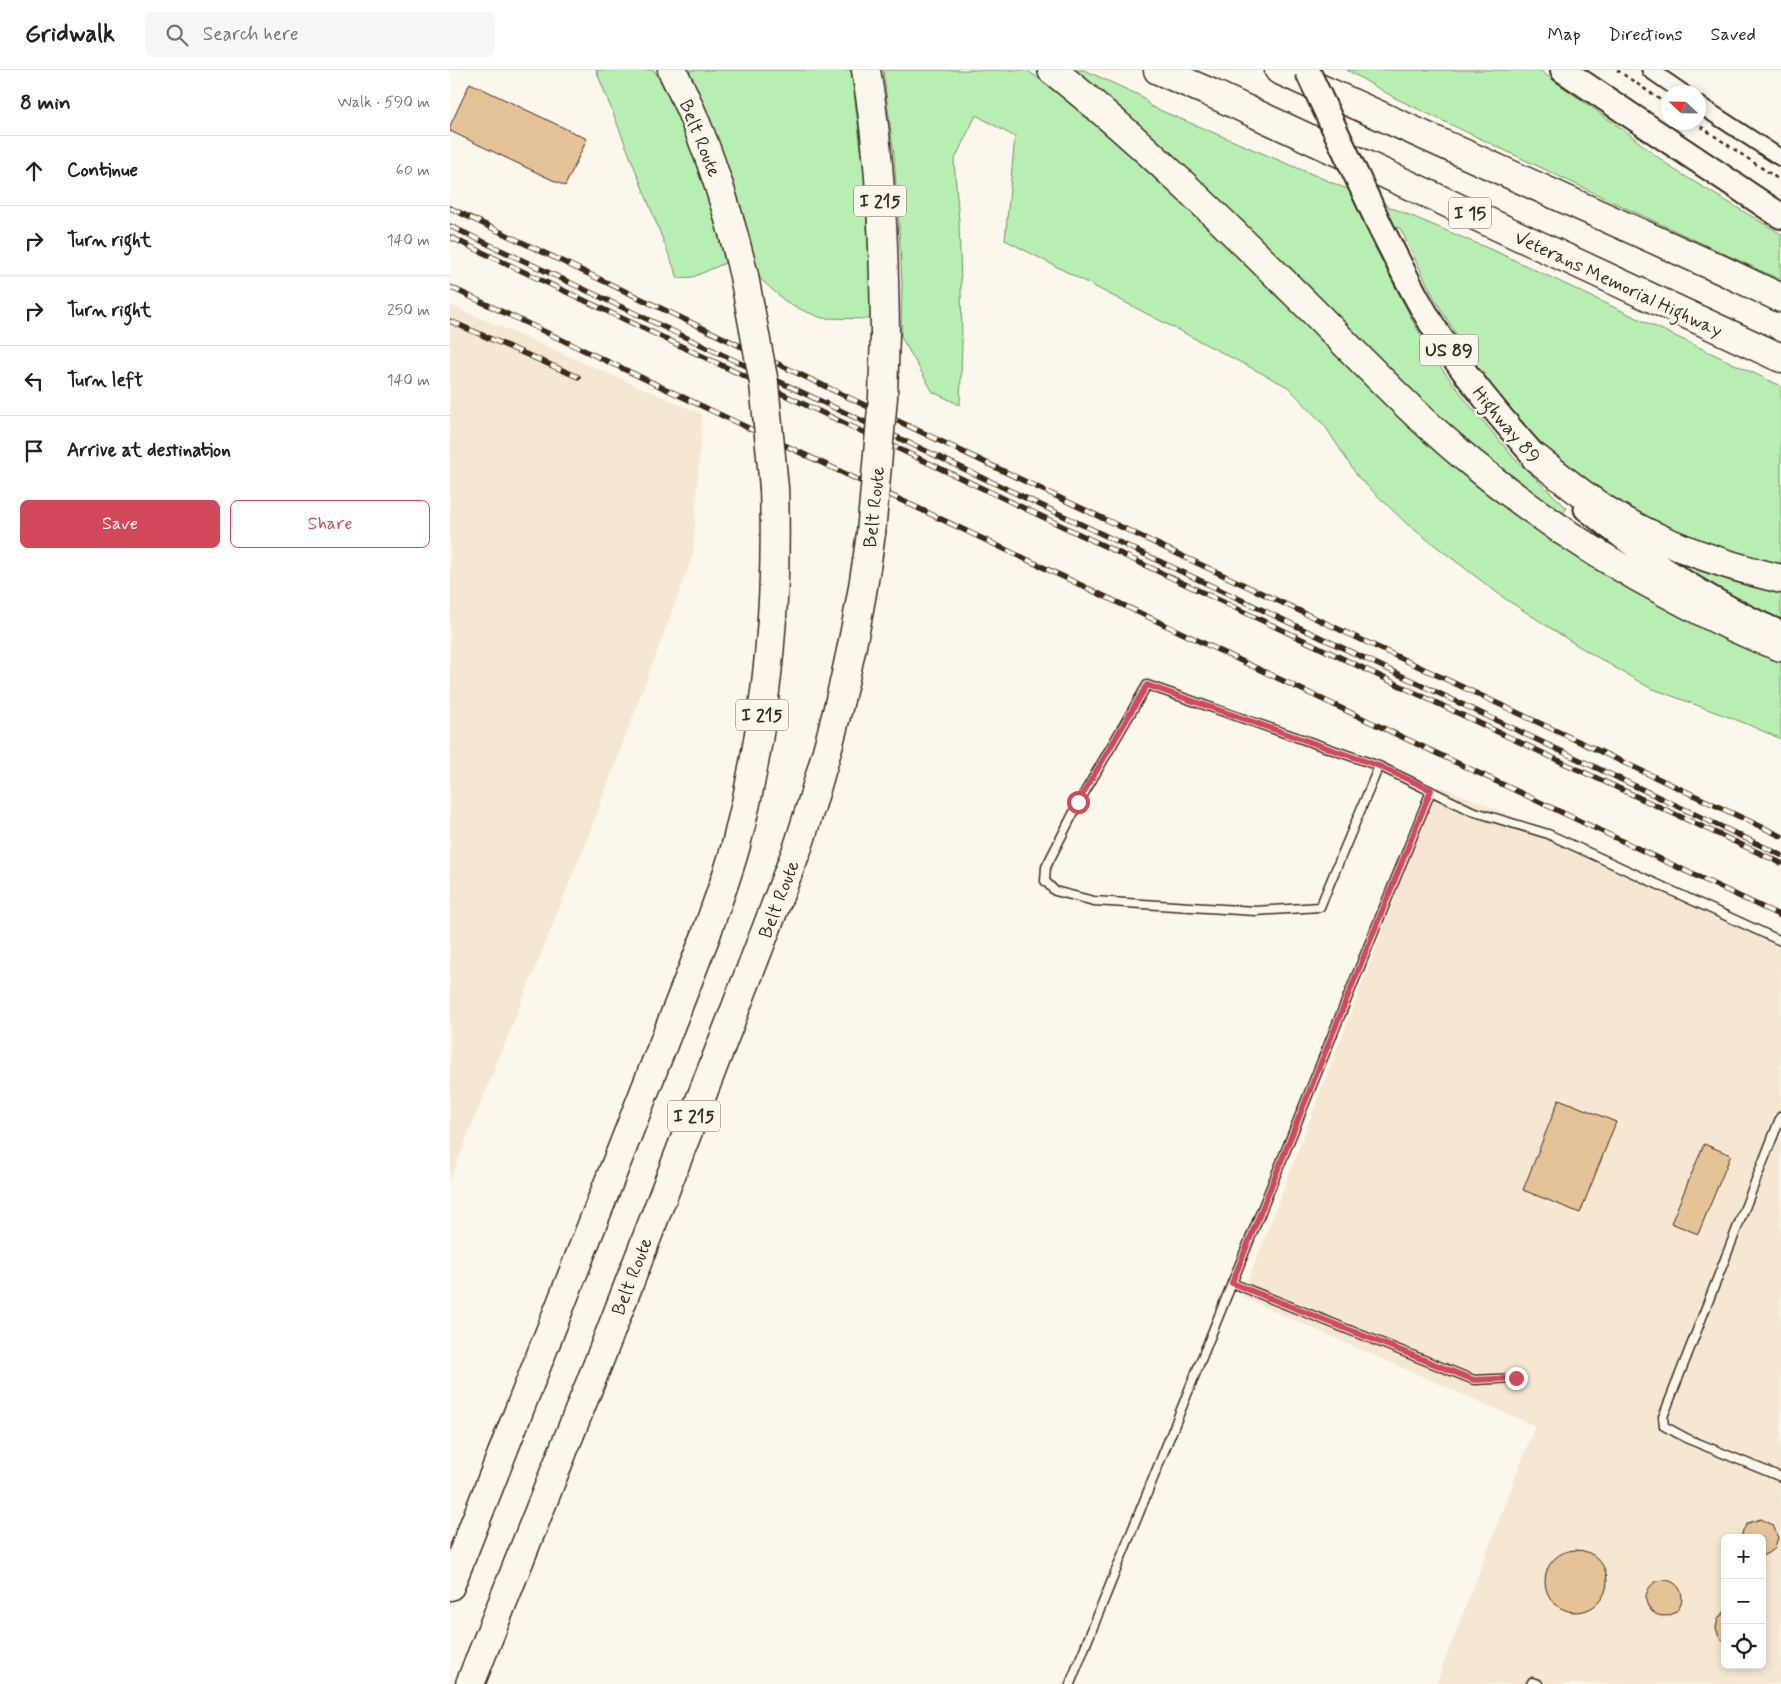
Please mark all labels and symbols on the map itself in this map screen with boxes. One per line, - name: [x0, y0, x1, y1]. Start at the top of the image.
- north arrow: [1661, 85, 1706, 130]
- street label: Belt Route: [673, 96, 726, 181]
- road number: I 215: [854, 185, 906, 216]
- road number: I 15: [1449, 198, 1491, 228]
- street label: Veterans Memorial Highway: [1509, 225, 1726, 346]
- road number: US 89: [1420, 334, 1478, 366]
- street label: Highway 89: [1464, 381, 1545, 471]
- street label: Belt Route: [858, 465, 891, 549]
- road number: I 215: [736, 700, 788, 730]
- route start: [1067, 791, 1090, 814]
- street label: Belt Route: [753, 857, 806, 942]
- road number: I 215: [668, 1100, 720, 1132]
- street label: Belt Route: [606, 1234, 659, 1319]
- route end: [1505, 1367, 1528, 1390]

